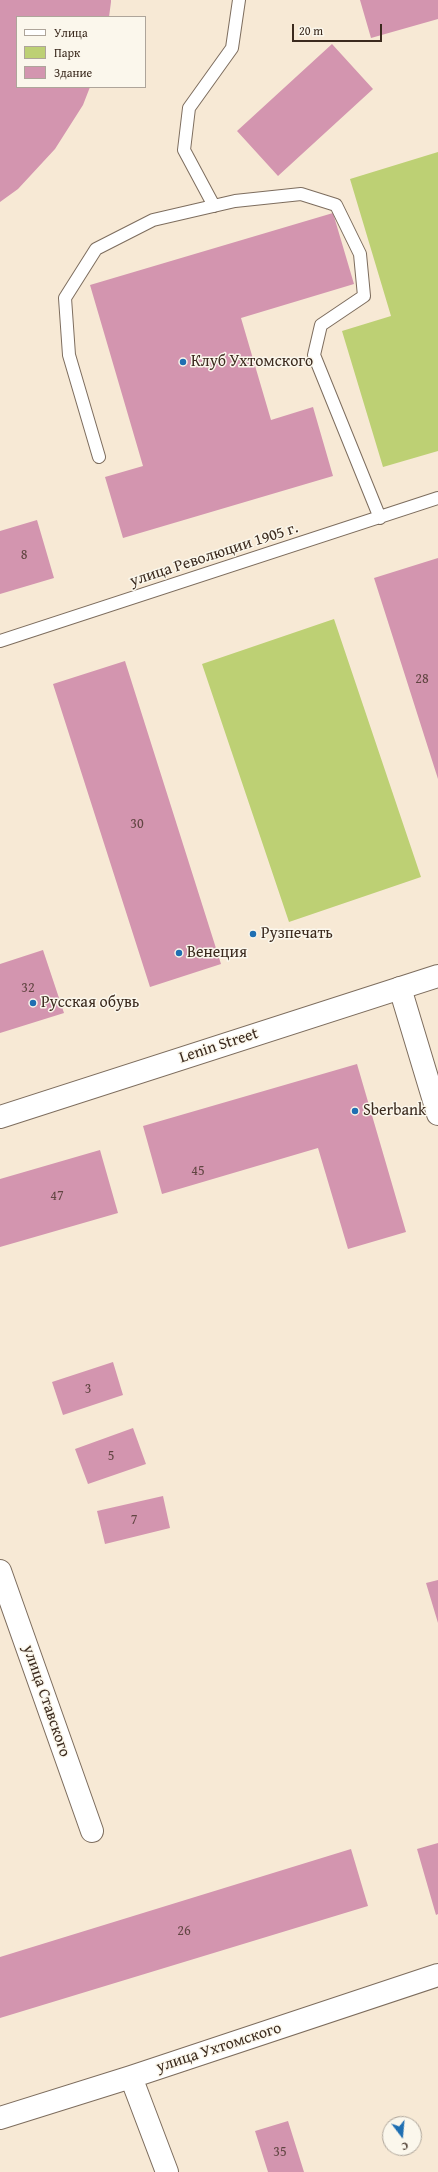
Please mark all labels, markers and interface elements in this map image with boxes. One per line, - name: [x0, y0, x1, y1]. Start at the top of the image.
- legend: [16, 16, 146, 88]
- scale bar: [294, 16, 384, 42]
- text: 20 m: [299, 22, 323, 39]
- text: Улица: [54, 24, 88, 41]
- text: Парк: [54, 44, 80, 61]
- text: Здание: [54, 64, 92, 81]
- place label: Клуб Ухтомского: [191, 352, 313, 372]
- marker: Клуб Ухтомского: [178, 357, 188, 367]
- street label: улица Революции 1905 г.: [127, 519, 301, 591]
- house number: 8: [21, 547, 27, 563]
- house number: 28: [415, 671, 429, 687]
- house number: 30: [130, 816, 144, 832]
- place label: Рузпечать: [261, 924, 333, 944]
- marker: Рузпечать: [248, 929, 258, 939]
- place label: Венеция: [187, 943, 247, 963]
- marker: Венеция: [174, 948, 184, 958]
- house number: 32: [21, 980, 35, 996]
- place label: Русская обувь: [41, 993, 139, 1013]
- marker: Русская обувь: [28, 998, 38, 1008]
- street label: Lenin Street: [177, 1024, 261, 1068]
- place label: Sberbank: [363, 1101, 426, 1121]
- marker: Sberbank: [350, 1106, 360, 1116]
- house number: 45: [191, 1163, 205, 1179]
- house number: 47: [50, 1188, 64, 1204]
- house number: 3: [85, 1381, 91, 1397]
- house number: 5: [108, 1448, 114, 1464]
- house number: 7: [131, 1512, 137, 1528]
- street label: улица Ставского: [18, 1643, 74, 1759]
- house number: 26: [177, 1923, 191, 1939]
- street label: улица Ухтомского: [154, 2019, 284, 2077]
- north arrow: [382, 2116, 422, 2156]
- text: С: [400, 2138, 410, 2155]
- house number: 35: [273, 2144, 287, 2160]

